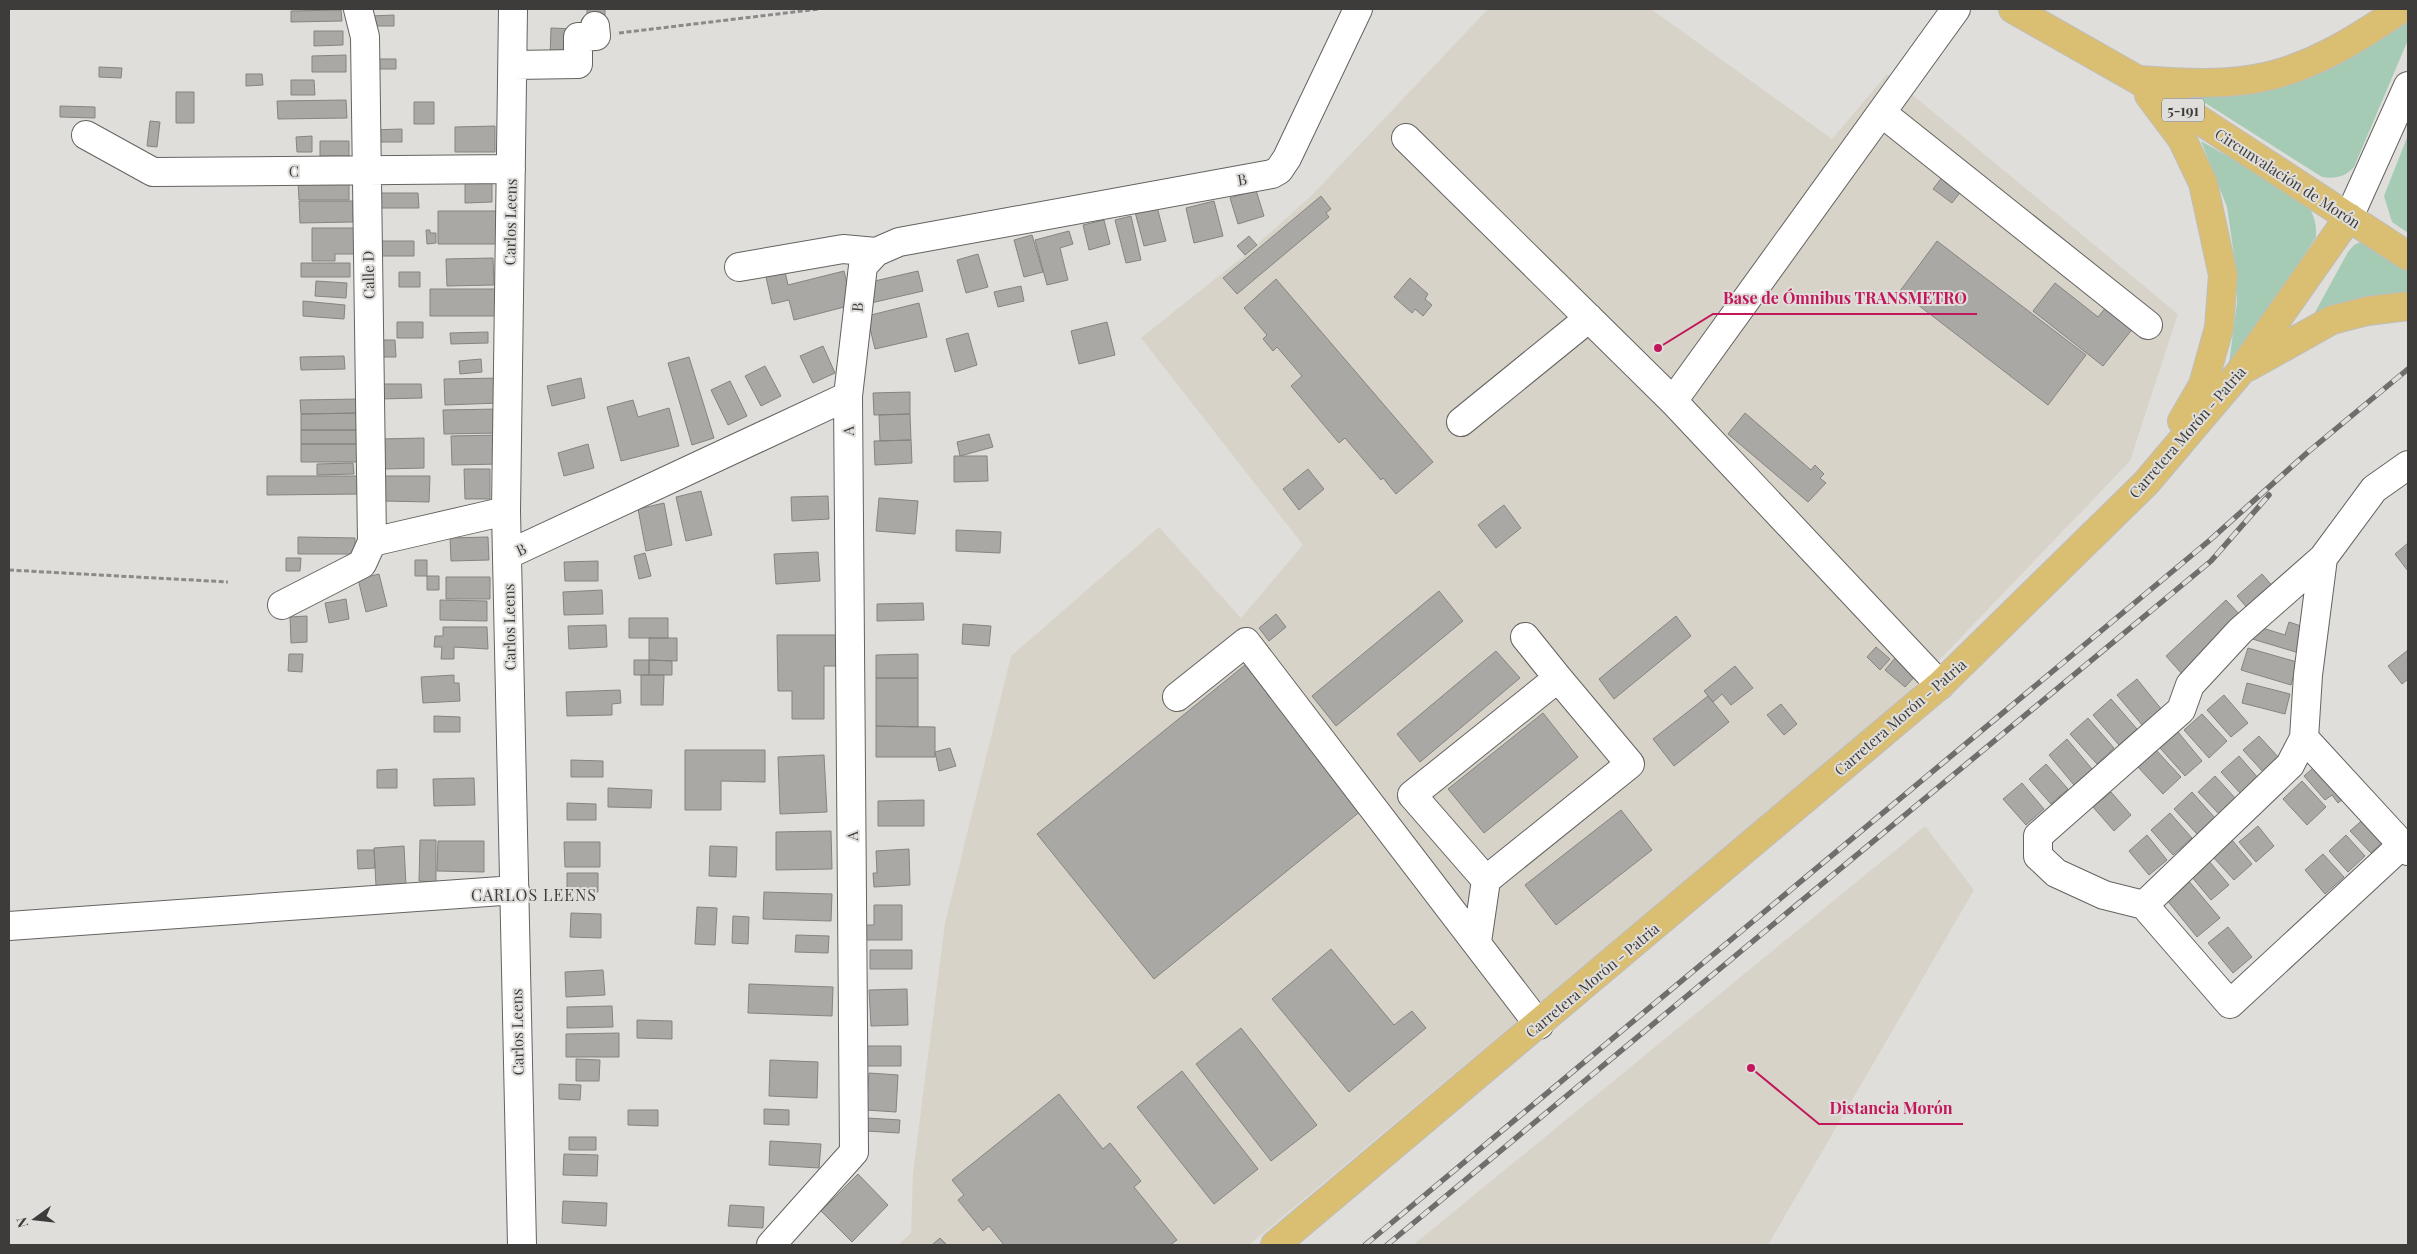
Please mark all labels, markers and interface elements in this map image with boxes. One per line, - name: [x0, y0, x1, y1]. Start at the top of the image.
- road number: 5-191: [2162, 98, 2204, 122]
- street label: Circunvalación de Morón: [2211, 123, 2365, 233]
- street label: C: [289, 161, 299, 181]
- street label: B: [1236, 168, 1248, 190]
- street label: Carlos Leens: [499, 179, 521, 265]
- street label: Calle D: [358, 250, 378, 299]
- callout: Base de Ómnibus TRANSMETRO: [1713, 283, 1977, 314]
- text: Base de Ómnibus TRANSMETRO: [1723, 287, 1967, 308]
- street label: B: [847, 301, 867, 313]
- street label: Carretera Morón - Patria: [2124, 361, 2250, 502]
- street label: A: [838, 426, 858, 437]
- street label: B: [513, 538, 529, 560]
- street label: Carlos Leens: [498, 584, 520, 670]
- street label: Carretera Morón - Patria: [1830, 654, 1971, 780]
- street label: A: [842, 831, 862, 842]
- district label: CARLOS LEENS: [471, 884, 597, 905]
- street label: Carretera Morón - Patria: [1521, 918, 1663, 1042]
- street label: Carlos Leens: [506, 989, 528, 1075]
- callout: Distancia Morón: [1819, 1093, 1963, 1124]
- text: Distancia Morón: [1829, 1097, 1953, 1118]
- north arrow: [10, 1194, 60, 1244]
- text: N: [11, 1215, 32, 1230]

